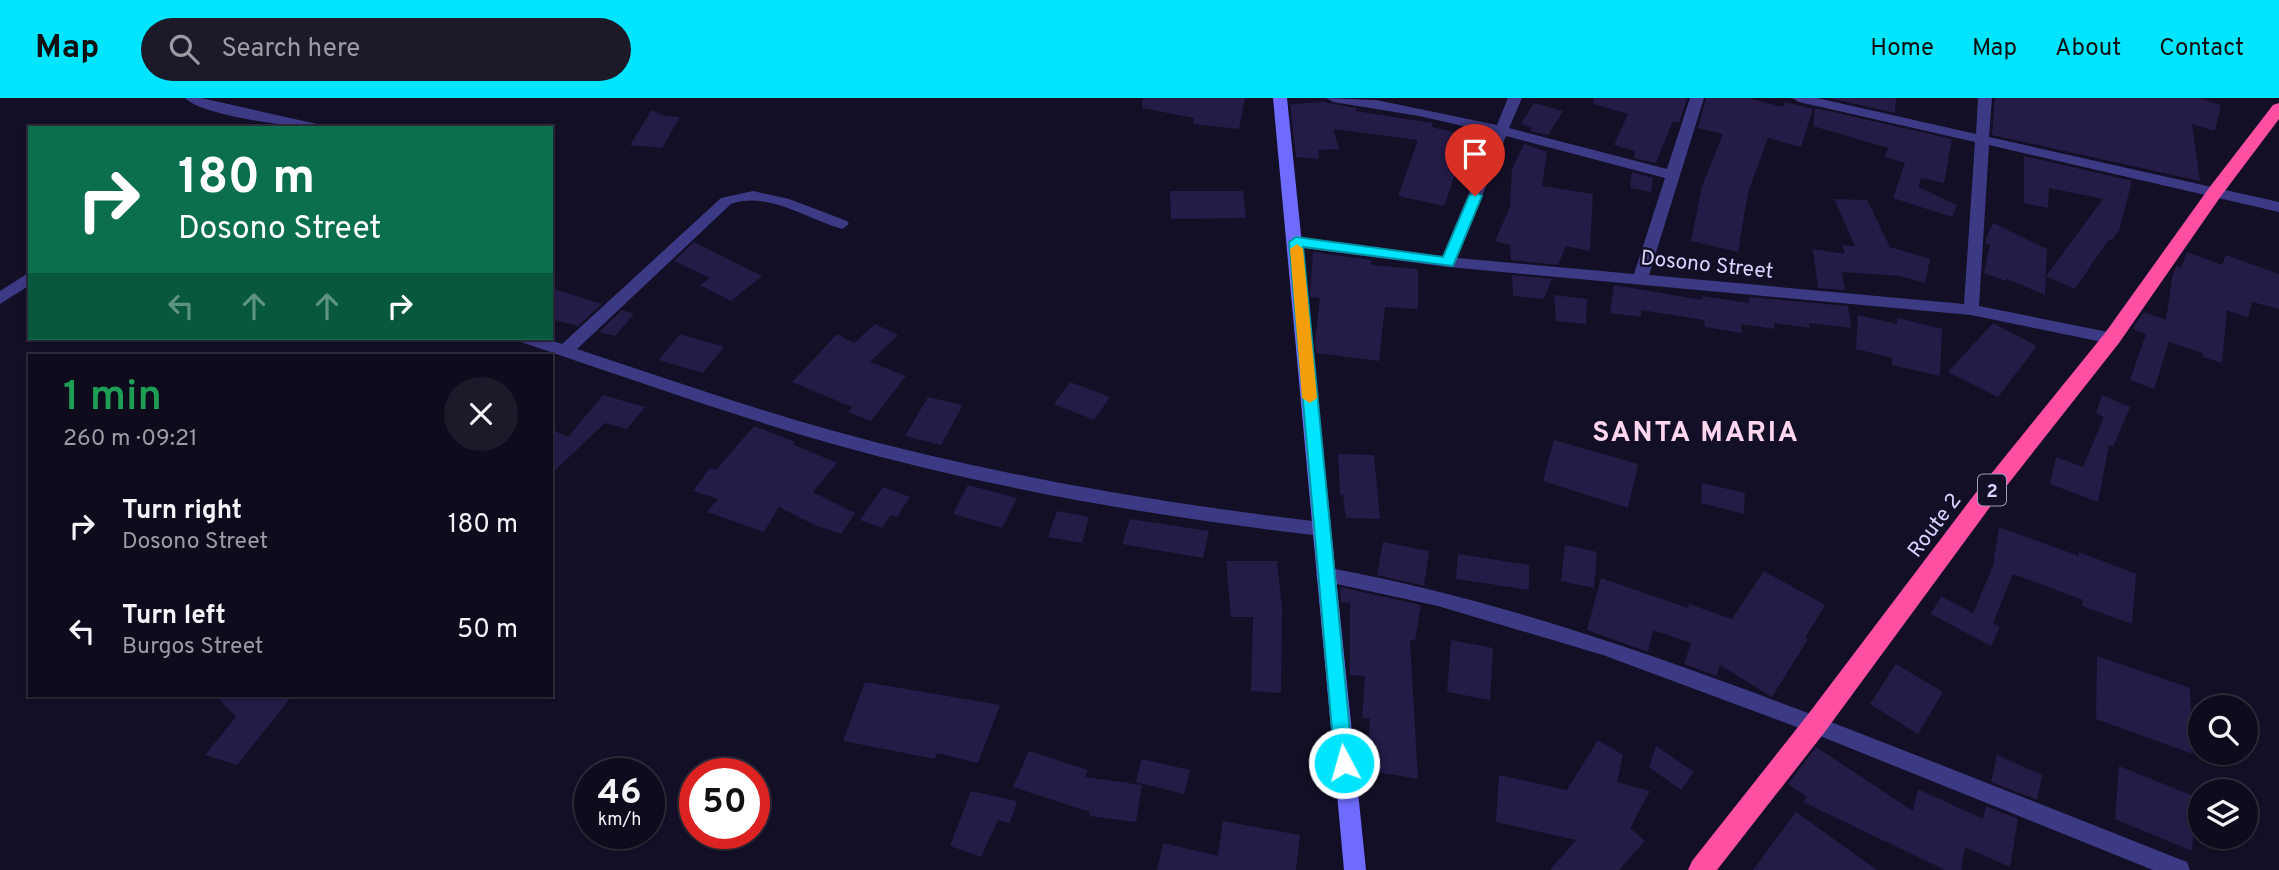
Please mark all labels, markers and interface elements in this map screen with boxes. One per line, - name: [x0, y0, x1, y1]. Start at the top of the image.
- search box: [141, 18, 631, 81]
- text: Map: [35, 28, 99, 70]
- icon: search: [165, 30, 203, 68]
- text: Search here: [221, 33, 360, 66]
- text: Home: [1870, 34, 1934, 64]
- text: Map: [1972, 34, 2017, 64]
- text: About: [2055, 34, 2121, 64]
- text: Contact: [2159, 34, 2244, 64]
- pin: [1445, 124, 1505, 196]
- icon: arrive: [1456, 135, 1494, 173]
- text: 180 m: [178, 149, 315, 211]
- icon: right: [63, 154, 154, 245]
- text: Dosono Street: [178, 210, 381, 250]
- street label: Dosono Street: [1639, 245, 1775, 286]
- icon: left: [162, 287, 200, 325]
- icon: ahead: [235, 287, 273, 325]
- icon: ahead: [308, 287, 346, 325]
- icon: right: [381, 287, 419, 325]
- text: 1 min: [63, 372, 162, 425]
- button: close: [444, 377, 518, 451]
- district label: SANTA MARIA: [1592, 416, 1800, 452]
- text: 260 m · 09:21: [63, 425, 198, 454]
- road number: 2: [1978, 474, 2006, 506]
- street label: Route 2: [1902, 488, 1968, 563]
- text: Turn right: [122, 495, 242, 528]
- icon: right: [63, 507, 101, 545]
- text: 180 m: [448, 509, 518, 542]
- text: Dosono Street: [122, 528, 268, 557]
- text: Turn left: [122, 600, 226, 633]
- icon: left: [63, 612, 101, 650]
- text: 50 m: [457, 614, 518, 647]
- text: Burgos Street: [122, 633, 264, 662]
- map controls: [2188, 695, 2258, 849]
- button: search: [2188, 695, 2258, 765]
- position arrow: [1307, 726, 1381, 800]
- speed limit sign: 50: [679, 758, 770, 849]
- text: 46: [598, 772, 642, 816]
- button: layers: [2188, 779, 2258, 849]
- text: km/h: [598, 809, 641, 832]

